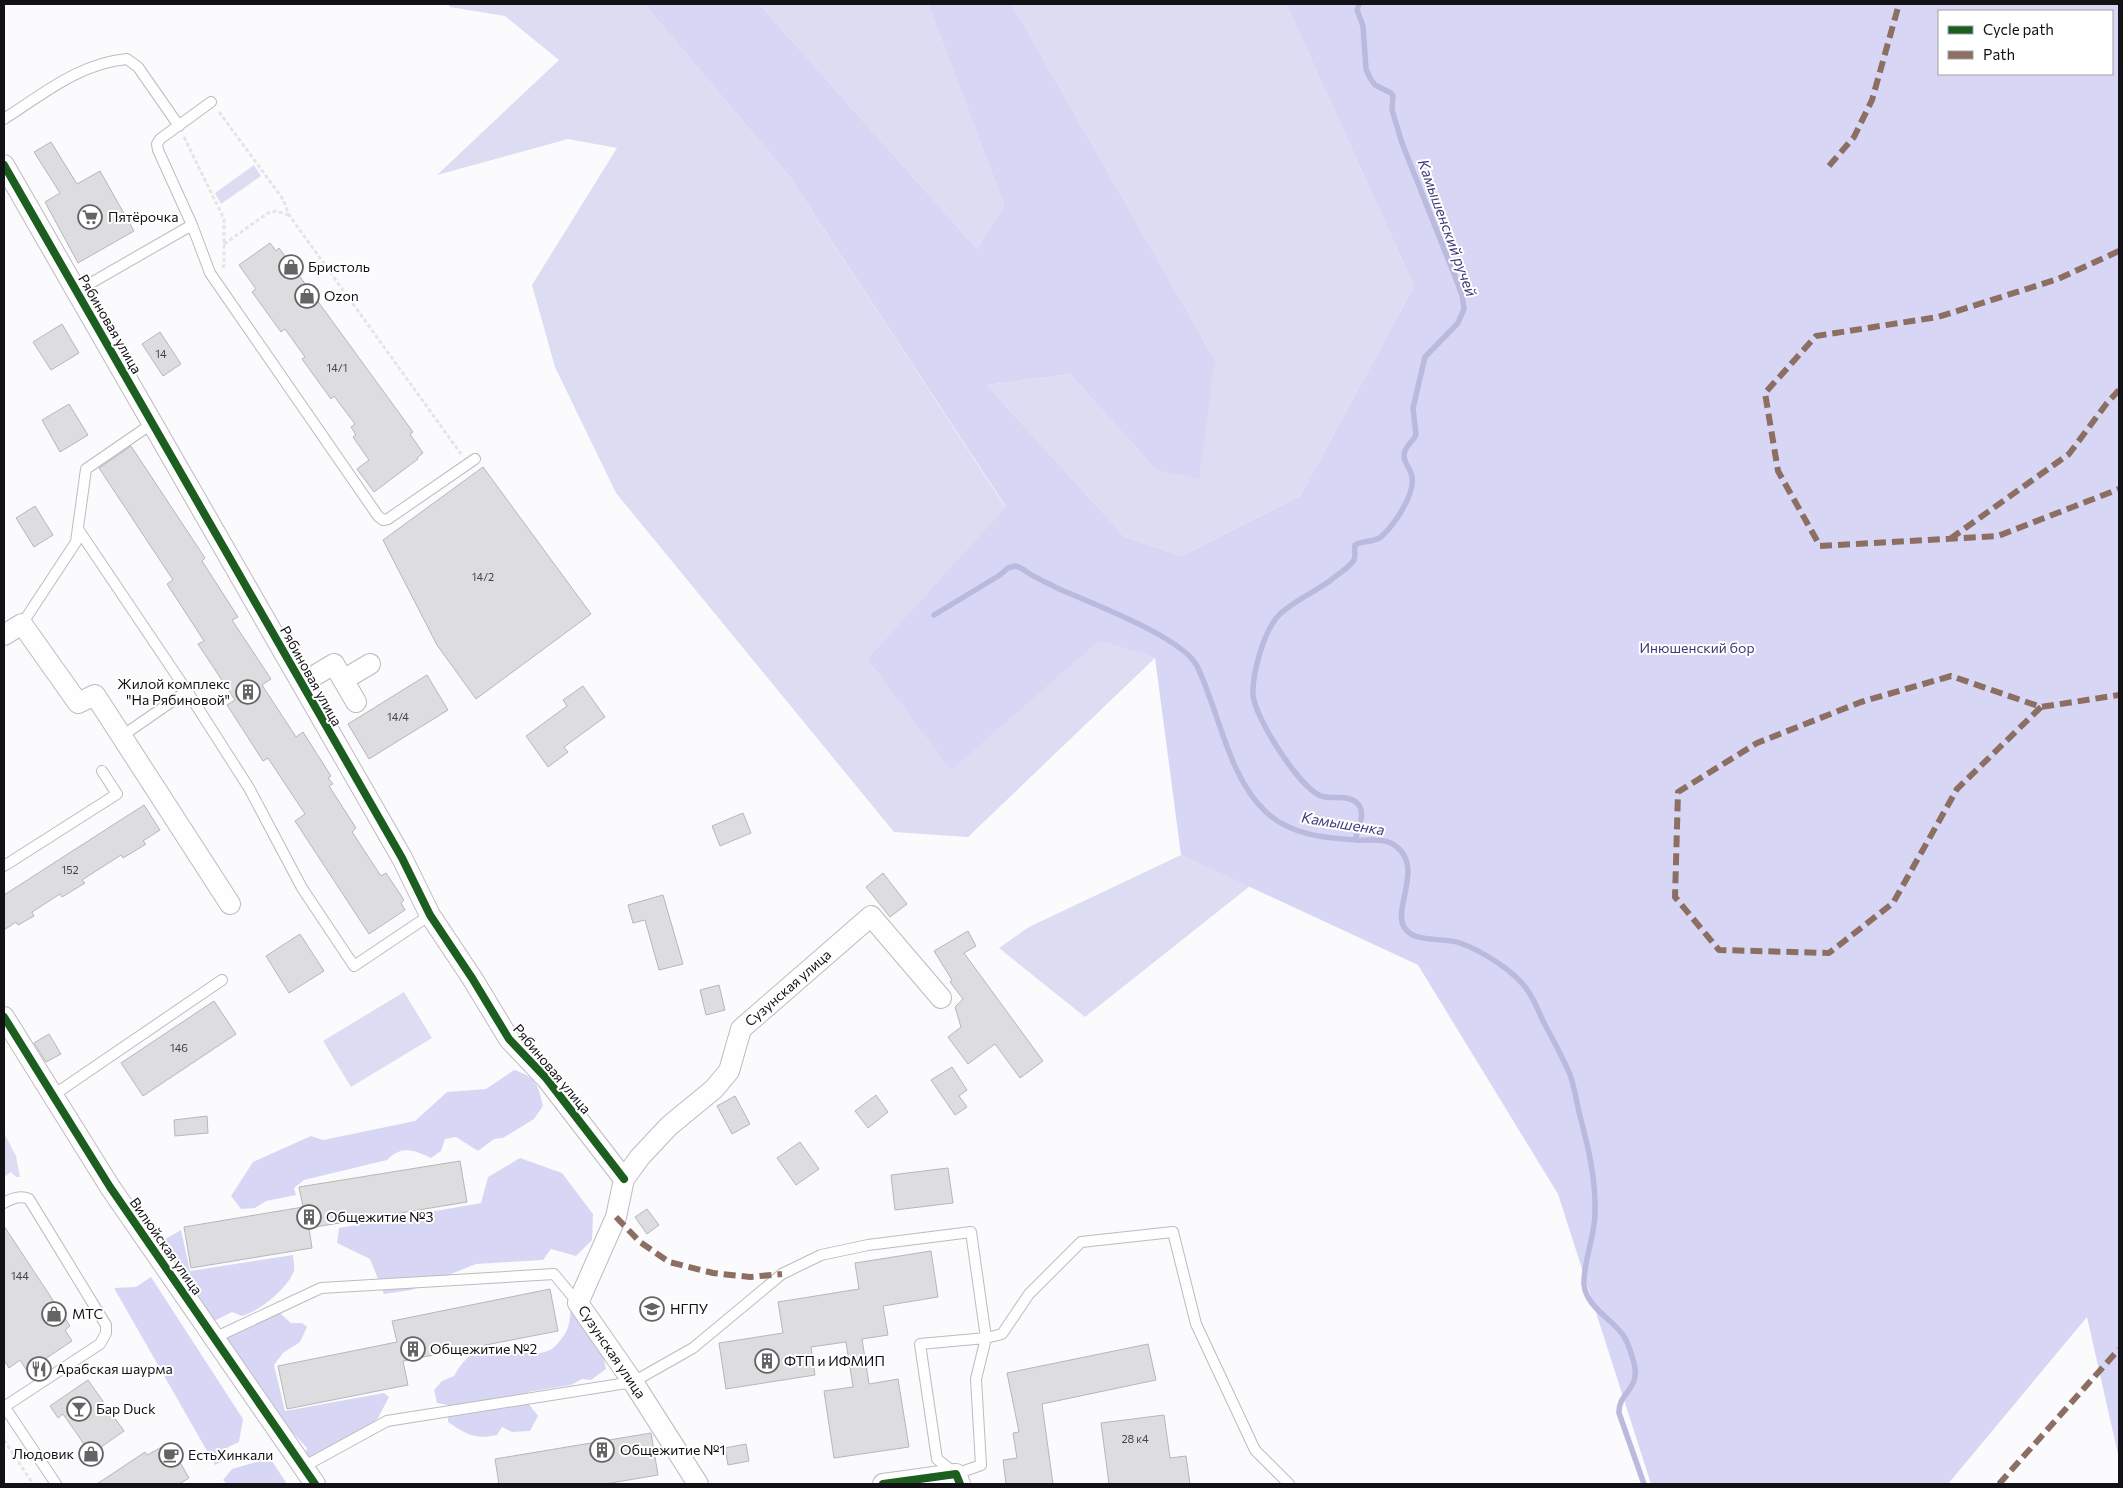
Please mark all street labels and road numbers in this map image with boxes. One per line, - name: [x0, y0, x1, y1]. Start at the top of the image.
- street label: Рябиновая улица: [75, 271, 146, 377]
- street label: Рябиновая улица: [277, 623, 346, 729]
- street label: Сузунская улица: [741, 946, 834, 1030]
- street label: Рябиновая улица: [510, 1020, 595, 1117]
- street label: Вилюйская улица: [127, 1194, 206, 1298]
- street label: Сузунская улица: [575, 1302, 650, 1401]

